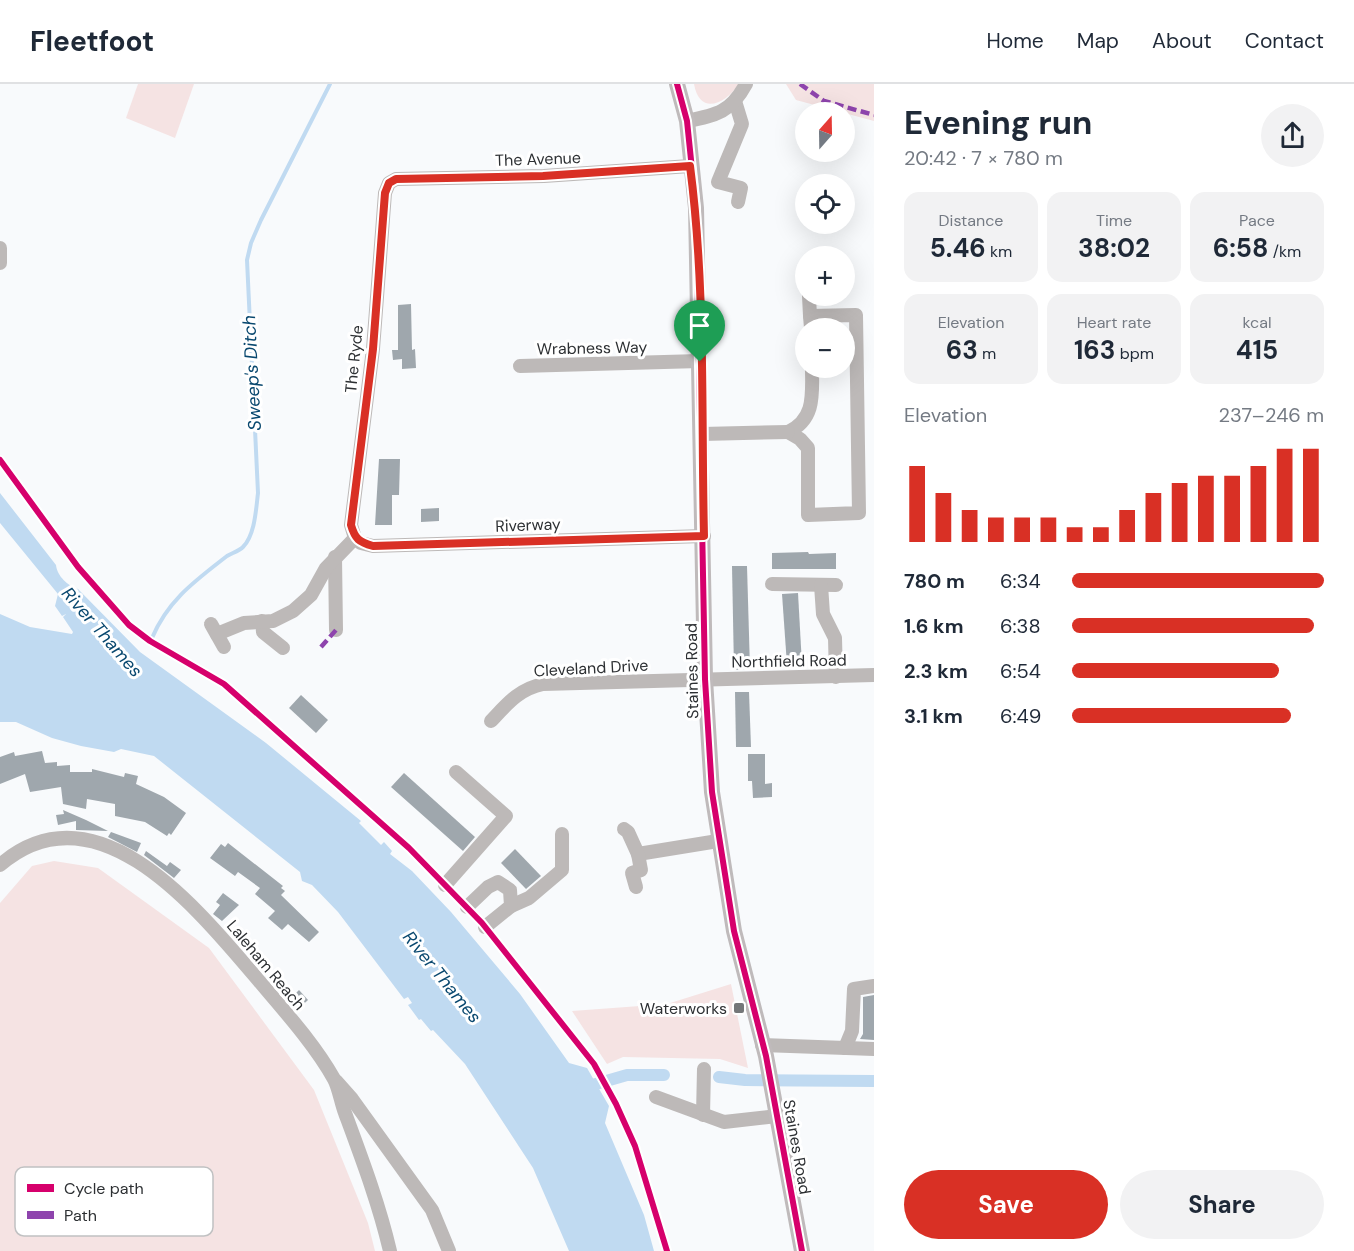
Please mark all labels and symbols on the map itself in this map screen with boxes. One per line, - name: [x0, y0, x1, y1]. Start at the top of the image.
- north arrow: [795, 102, 855, 162]
- street label: The Avenue: [495, 147, 581, 171]
- pin: [674, 300, 725, 362]
- water label: Sweep's Ditch: [237, 315, 267, 431]
- street label: The Ryde: [340, 324, 368, 394]
- street label: Wrabness Way: [537, 337, 648, 359]
- street label: Riverway: [495, 513, 561, 537]
- water label: River Thames: [56, 582, 148, 682]
- street label: Staines Road: [681, 623, 703, 719]
- street label: Northfield Road: [731, 649, 847, 673]
- street label: Cleveland Drive: [533, 655, 649, 681]
- street label: Laleham Reach: [222, 916, 310, 1014]
- water label: River Thames: [397, 926, 487, 1028]
- place label: Waterworks: [640, 998, 727, 1019]
- marker: Waterworks: [732, 1001, 746, 1015]
- street label: Staines Road: [778, 1098, 816, 1196]
- legend: [15, 1167, 213, 1236]
- text: Cycle path: [64, 1178, 144, 1199]
- text: Path: [64, 1205, 97, 1226]

